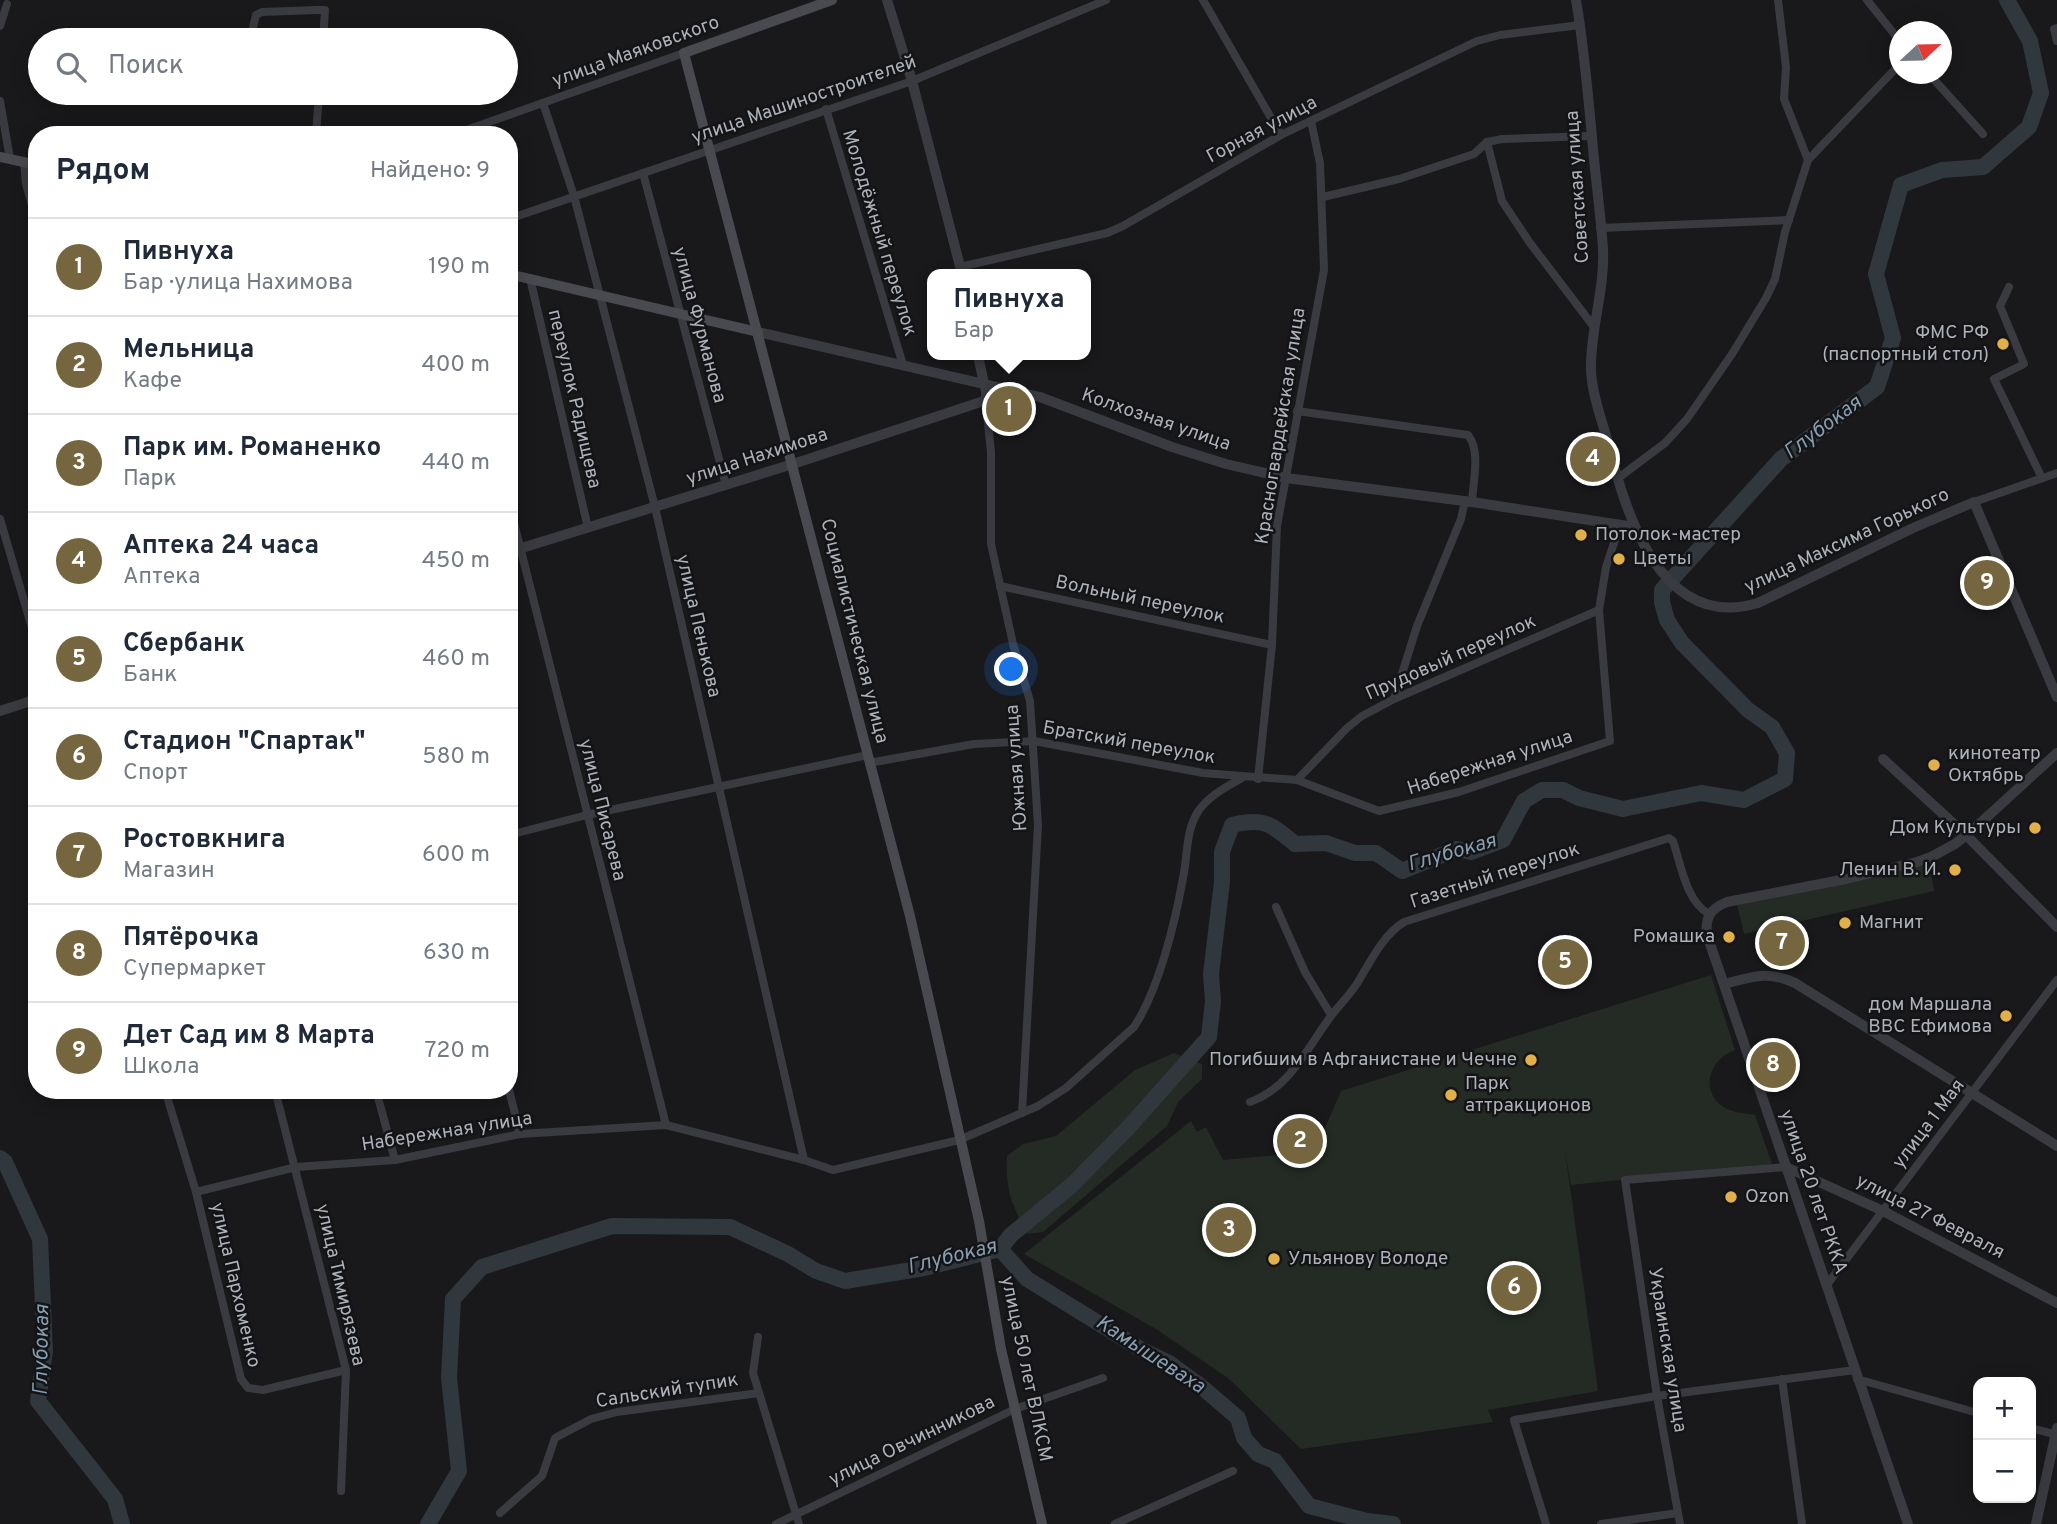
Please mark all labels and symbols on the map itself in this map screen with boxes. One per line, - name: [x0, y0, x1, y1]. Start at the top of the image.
- street label: улица Маяковского: [549, 11, 723, 93]
- north arrow: [1889, 21, 1952, 84]
- street label: улица Машиностроителей: [688, 50, 920, 150]
- street label: Горная улица: [1203, 91, 1321, 169]
- street label: Советская улица: [1561, 110, 1595, 264]
- street label: Молодёжный переулок: [836, 127, 922, 339]
- street label: улица Фурманова: [667, 244, 731, 406]
- street label: Красногвардейская улица: [1250, 306, 1312, 546]
- street label: переулок Радищева: [542, 307, 606, 491]
- place label: ФМС РФ (паспортный стол): [1822, 321, 1989, 367]
- marker: ФМС РФ (паспортный стол): [1995, 336, 2011, 352]
- pin: 1: [986, 383, 1032, 435]
- street label: Колхозная улица: [1078, 383, 1234, 457]
- water label: Глубокая: [1779, 389, 1868, 466]
- street label: улица Нахимова: [683, 423, 831, 491]
- pin: 4: [1570, 433, 1616, 485]
- street label: улица Максима Горького: [1741, 483, 1953, 599]
- street label: Социалистическая улица: [814, 516, 894, 746]
- place label: Потолок-мастер: [1595, 523, 1741, 547]
- marker: Потолок-мастер: [1573, 527, 1589, 543]
- place label: Цветы: [1633, 547, 1691, 571]
- marker: Цветы: [1611, 551, 1627, 567]
- street label: улица Пенькова: [670, 552, 726, 700]
- pin: 9: [1964, 557, 2010, 609]
- street label: Вольный переулок: [1053, 570, 1227, 630]
- street label: Прудовый переулок: [1362, 610, 1540, 706]
- your location: [994, 652, 1028, 686]
- street label: Южная улица: [1001, 704, 1033, 832]
- street label: Братский переулок: [1041, 716, 1217, 770]
- street label: Набережная улица: [1404, 725, 1576, 801]
- street label: улица Писарева: [573, 737, 631, 883]
- place label: кинотеатр Октябрь: [1948, 742, 2041, 788]
- marker: кинотеатр Октябрь: [1926, 757, 1942, 773]
- place label: Дом Культуры: [1889, 816, 2021, 840]
- marker: Дом Культуры: [2027, 820, 2043, 836]
- water label: Глубокая: [1405, 827, 1501, 879]
- street label: Газетный переулок: [1407, 837, 1583, 915]
- place label: Ленин В. И.: [1839, 858, 1941, 882]
- marker: Ленин В. И.: [1947, 862, 1963, 878]
- place label: Магнит: [1859, 911, 1924, 935]
- marker: Магнит: [1837, 915, 1853, 931]
- pin: 7: [1759, 917, 1805, 969]
- place label: Ромашка: [1633, 925, 1715, 949]
- marker: Ромашка: [1721, 929, 1737, 945]
- pin: 5: [1542, 936, 1588, 988]
- place label: дом Маршала ВВС Ефимова: [1868, 993, 1992, 1039]
- marker: дом Маршала ВВС Ефимова: [1998, 1008, 2014, 1024]
- pin: 8: [1750, 1039, 1796, 1091]
- place label: Погибшим в Афганистане и Чечне: [1209, 1048, 1517, 1072]
- marker: Погибшим в Афганистане и Чечне: [1523, 1052, 1539, 1068]
- place label: Парк аттракционов: [1465, 1072, 1591, 1118]
- street label: улица 1 Мая: [1887, 1074, 1971, 1174]
- marker: Парк аттракционов: [1443, 1087, 1459, 1103]
- street label: улица 20 лет РККА: [1774, 1106, 1852, 1278]
- street label: Набережная улица: [360, 1107, 534, 1157]
- pin: 2: [1277, 1115, 1323, 1167]
- street label: улица 27 Февраля: [1852, 1169, 2008, 1265]
- place label: Ozon: [1745, 1185, 1789, 1209]
- marker: Ozon: [1723, 1189, 1739, 1205]
- street label: улица Пархоменко: [204, 1200, 266, 1370]
- street label: улица Тимирязева: [310, 1202, 370, 1368]
- pin: 3: [1206, 1204, 1252, 1256]
- water label: Глубокая: [905, 1233, 1000, 1281]
- place label: Ульянову Володе: [1288, 1247, 1448, 1271]
- marker: Ульянову Володе: [1266, 1251, 1282, 1267]
- pin: 6: [1491, 1262, 1537, 1314]
- street label: Украинская улица: [1642, 1266, 1692, 1434]
- street label: улица 50 лет ВЛКСМ: [995, 1274, 1057, 1464]
- water label: Глубокая: [28, 1303, 56, 1396]
- water label: Камышеваха: [1090, 1310, 1210, 1401]
- street label: Сальский тупик: [594, 1368, 740, 1414]
- street label: улица Овчинникова: [825, 1390, 999, 1492]

